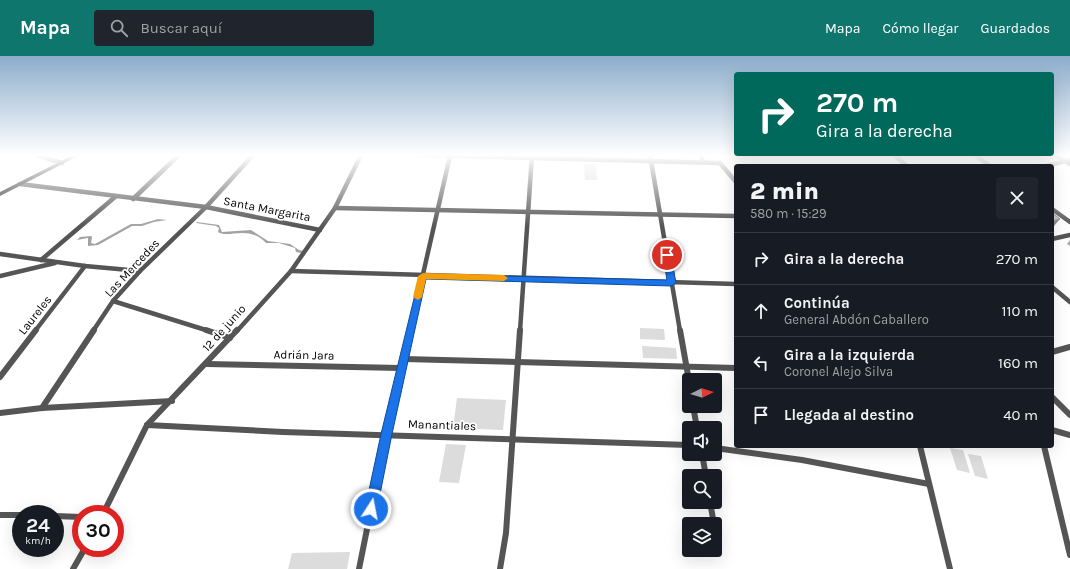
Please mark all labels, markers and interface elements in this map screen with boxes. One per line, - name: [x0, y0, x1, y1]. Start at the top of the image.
- search box: [94, 10, 374, 46]
- text: Mapa: [20, 17, 70, 39]
- icon: search: [108, 17, 130, 39]
- text: Buscar aquí: [140, 19, 222, 37]
- text: Mapa: [825, 20, 860, 37]
- text: Cómo llegar: [882, 20, 958, 37]
- text: Guardados: [980, 20, 1050, 37]
- text: 270 m: [816, 86, 898, 119]
- icon: right: [750, 88, 802, 140]
- text: Gira a la derecha: [816, 120, 953, 142]
- text: 2 min: [750, 177, 819, 205]
- button: close: [996, 177, 1038, 219]
- street label: Santa Margarita: [222, 194, 312, 224]
- text: 580 m · 15:29: [750, 206, 827, 221]
- street label: Las Mercedes: [102, 236, 162, 300]
- pin: [650, 238, 684, 272]
- icon: arrive: [656, 244, 678, 266]
- icon: right: [750, 248, 772, 270]
- text: Gira a la derecha: [784, 250, 904, 268]
- text: 270 m: [996, 250, 1038, 268]
- street label: Laureles: [15, 293, 55, 337]
- text: Continúa: [784, 294, 850, 312]
- icon: ahead: [750, 300, 772, 322]
- street label: 12 de junio: [199, 302, 249, 354]
- text: 110 m: [1002, 302, 1038, 320]
- text: General Abdón Caballero: [784, 312, 929, 327]
- text: Gira a la izquierda: [784, 346, 915, 364]
- street label: Adrián Jara: [273, 347, 335, 363]
- icon: left: [750, 352, 772, 374]
- text: 160 m: [998, 354, 1038, 372]
- text: Coronel Alejo Silva: [784, 364, 893, 379]
- north arrow: [682, 373, 722, 413]
- map controls: [682, 373, 722, 557]
- icon: arrive: [750, 404, 772, 426]
- text: Llegada al destino: [784, 406, 914, 424]
- text: 40 m: [1003, 406, 1038, 424]
- street label: Manantiales: [408, 417, 476, 433]
- button: sound: [682, 421, 722, 461]
- button: search: [682, 469, 722, 509]
- position arrow: [350, 488, 392, 530]
- speed limit sign: 30: [72, 505, 124, 557]
- text: 24: [26, 514, 50, 537]
- button: layers: [682, 517, 722, 557]
- text: km/h: [25, 535, 51, 547]

